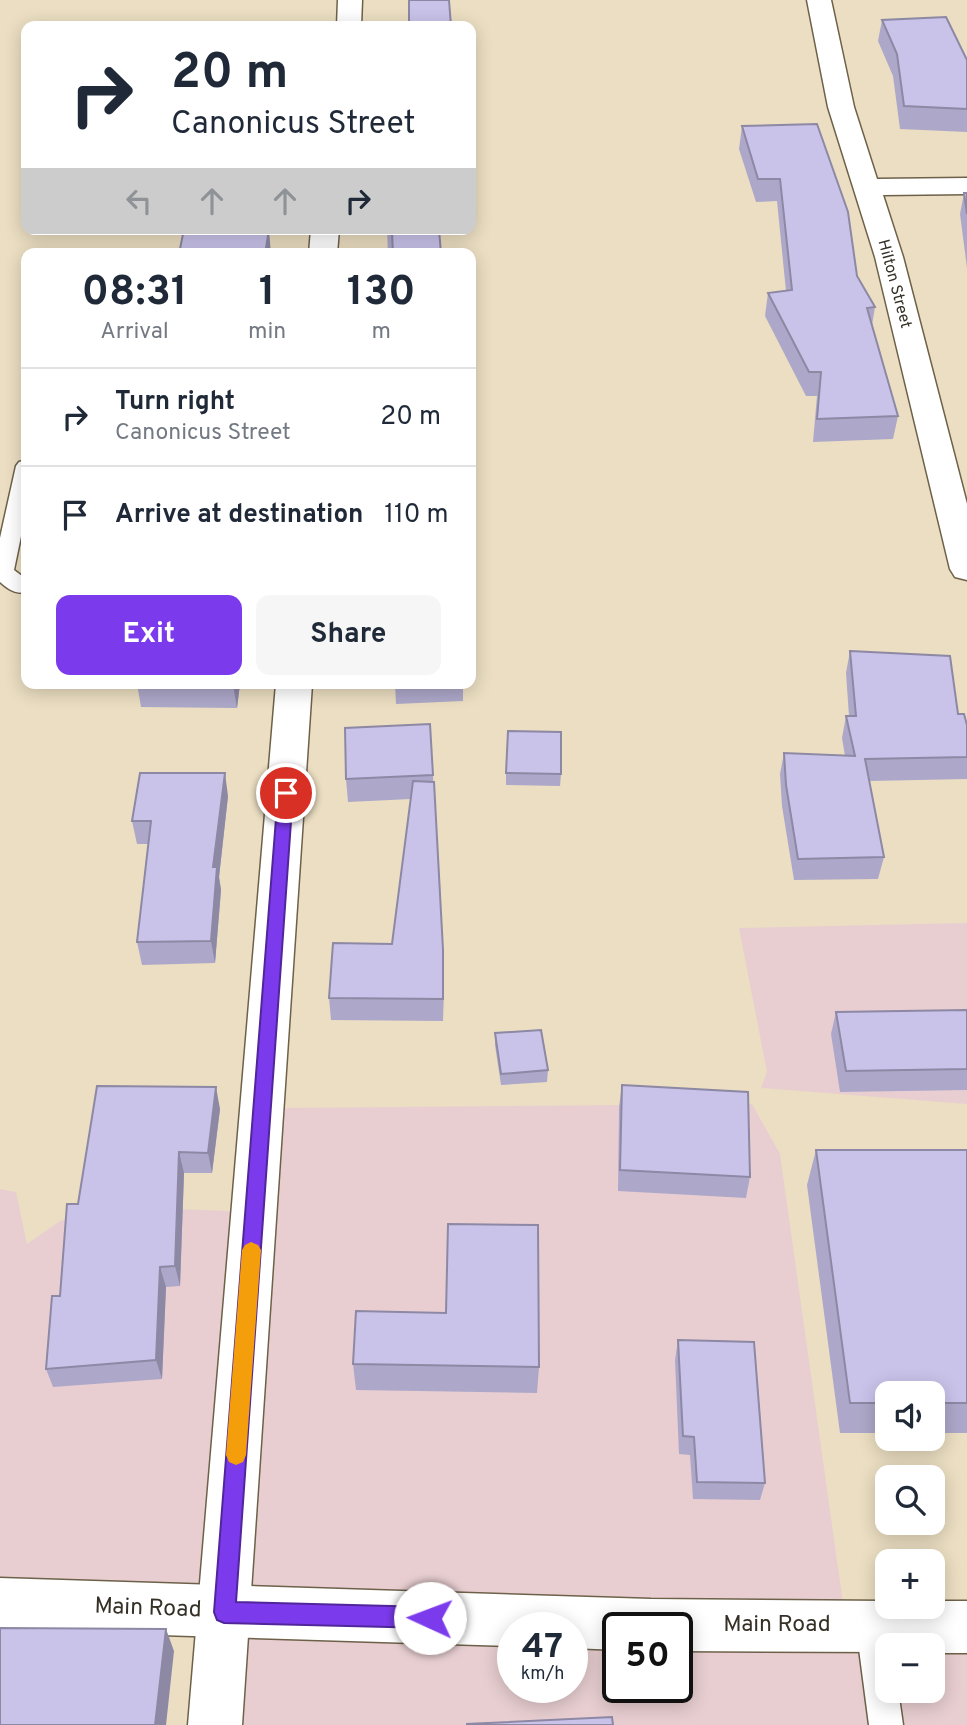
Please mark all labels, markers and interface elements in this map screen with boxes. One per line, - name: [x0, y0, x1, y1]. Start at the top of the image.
- text: 20 m: [171, 44, 288, 106]
- icon: right: [56, 49, 147, 140]
- text: Canonicus Street: [171, 105, 416, 145]
- icon: left: [120, 182, 158, 220]
- icon: ahead: [193, 182, 231, 220]
- icon: ahead: [266, 182, 304, 220]
- icon: right: [339, 182, 377, 220]
- street label: Hilton Street: [873, 237, 915, 331]
- text: 08:31: [81, 267, 188, 320]
- text: 1: [259, 267, 276, 320]
- text: 130: [347, 267, 416, 320]
- text: Arrival: [100, 318, 169, 347]
- text: min: [248, 318, 286, 347]
- text: m: [371, 318, 391, 347]
- text: Turn right: [115, 386, 235, 419]
- icon: right: [56, 398, 94, 436]
- text: 20 m: [380, 401, 441, 434]
- text: Canonicus Street: [115, 419, 291, 448]
- icon: arrive: [56, 496, 94, 534]
- text: Arrive at destination: [115, 499, 363, 532]
- text: 110 m: [384, 499, 449, 532]
- button: Exit: [56, 595, 242, 675]
- button: Share: [256, 595, 441, 675]
- pin: [256, 763, 316, 823]
- icon: arrive: [267, 774, 305, 812]
- map controls: [875, 1381, 945, 1703]
- button: sound: [875, 1381, 945, 1451]
- button: search: [875, 1465, 945, 1535]
- button: +: [875, 1549, 945, 1619]
- position arrow: [393, 1581, 467, 1655]
- street label: Main Road: [94, 1593, 202, 1625]
- street label: Main Road: [723, 1611, 831, 1640]
- speed limit sign: 50: [602, 1612, 693, 1703]
- text: 47: [522, 1626, 563, 1670]
- button: −: [875, 1633, 945, 1703]
- text: km/h: [521, 1663, 564, 1686]

